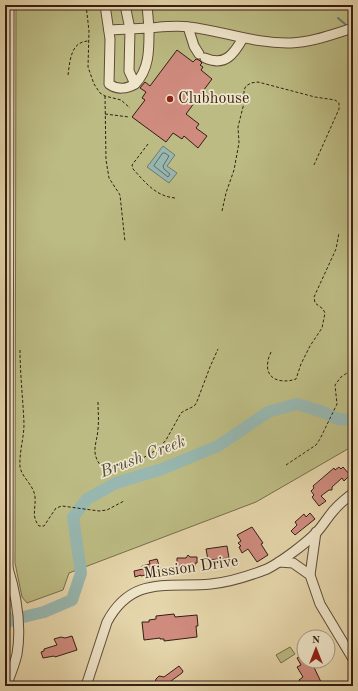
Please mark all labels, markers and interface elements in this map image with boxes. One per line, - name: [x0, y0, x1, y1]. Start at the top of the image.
- place label: Clubhouse: [178, 91, 249, 107]
- marker: Clubhouse: [165, 94, 175, 104]
- water label: Brush Creek: [97, 433, 188, 481]
- street label: Mission Drive: [143, 553, 239, 583]
- north arrow: [296, 629, 336, 669]
- text: N: [312, 635, 321, 646]

